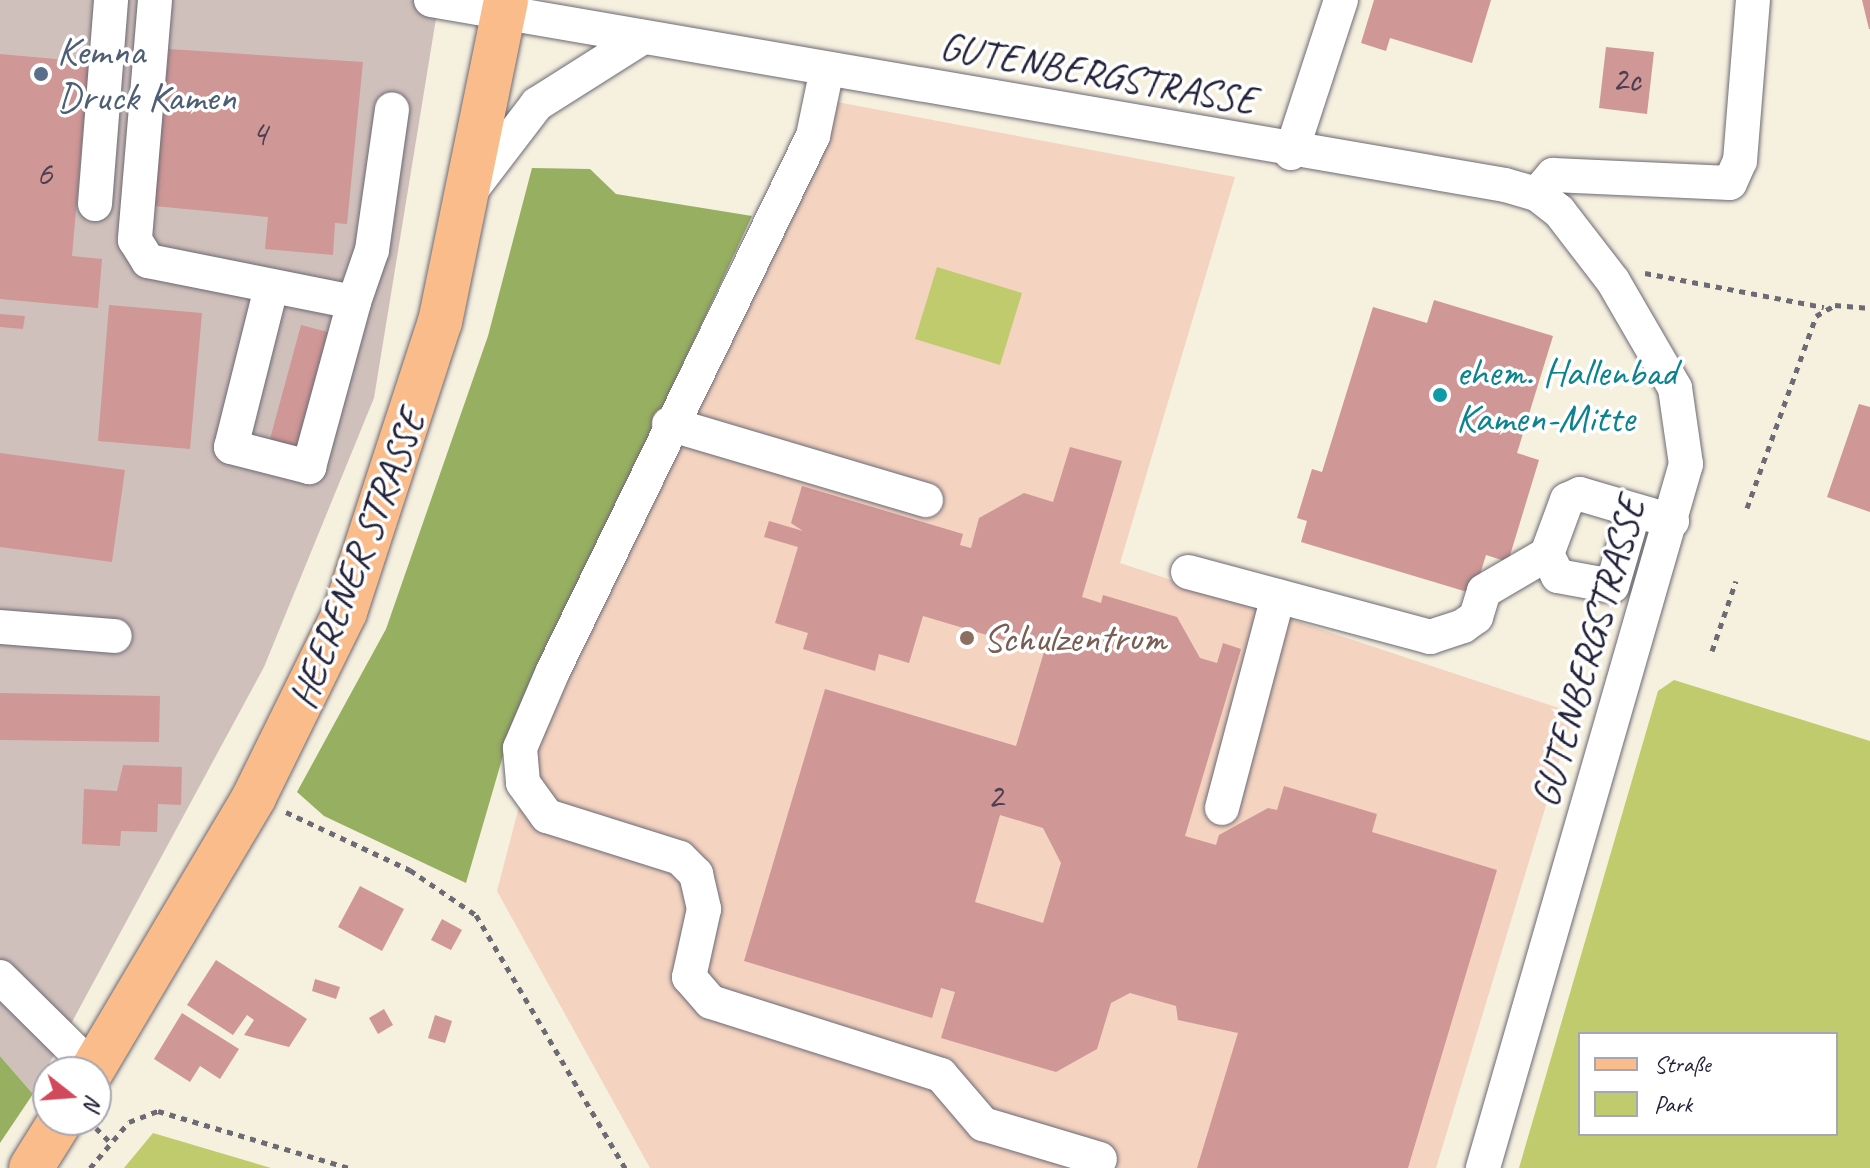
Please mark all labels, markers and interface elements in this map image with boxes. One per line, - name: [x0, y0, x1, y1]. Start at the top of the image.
- street label: GUTENBERGSTRASSE: [936, 22, 1260, 124]
- place label: Kemna Druck Kamen: [57, 27, 237, 121]
- house number: 2c: [1612, 58, 1640, 102]
- marker: Kemna Druck Kamen: [32, 65, 50, 83]
- house number: 4: [251, 112, 267, 156]
- house number: 6: [36, 152, 52, 196]
- place label: ehem. Hallenbad Kamen-Mitte: [1456, 348, 1677, 442]
- marker: ehem. Hallenbad Kamen-Mitte: [1431, 386, 1449, 404]
- street label: HEERENER STRASSE: [278, 403, 436, 715]
- street label: GUTENBERGSTRASSE: [1521, 492, 1655, 812]
- place label: Schulzentrum: [983, 614, 1166, 662]
- marker: Schulzentrum: [958, 629, 976, 647]
- house number: 2: [987, 775, 1003, 819]
- legend: [1578, 1032, 1838, 1136]
- text: Straße: [1654, 1049, 1711, 1079]
- north arrow: [32, 1056, 112, 1136]
- text: Park: [1654, 1089, 1692, 1119]
- text: N: [78, 1092, 108, 1113]

